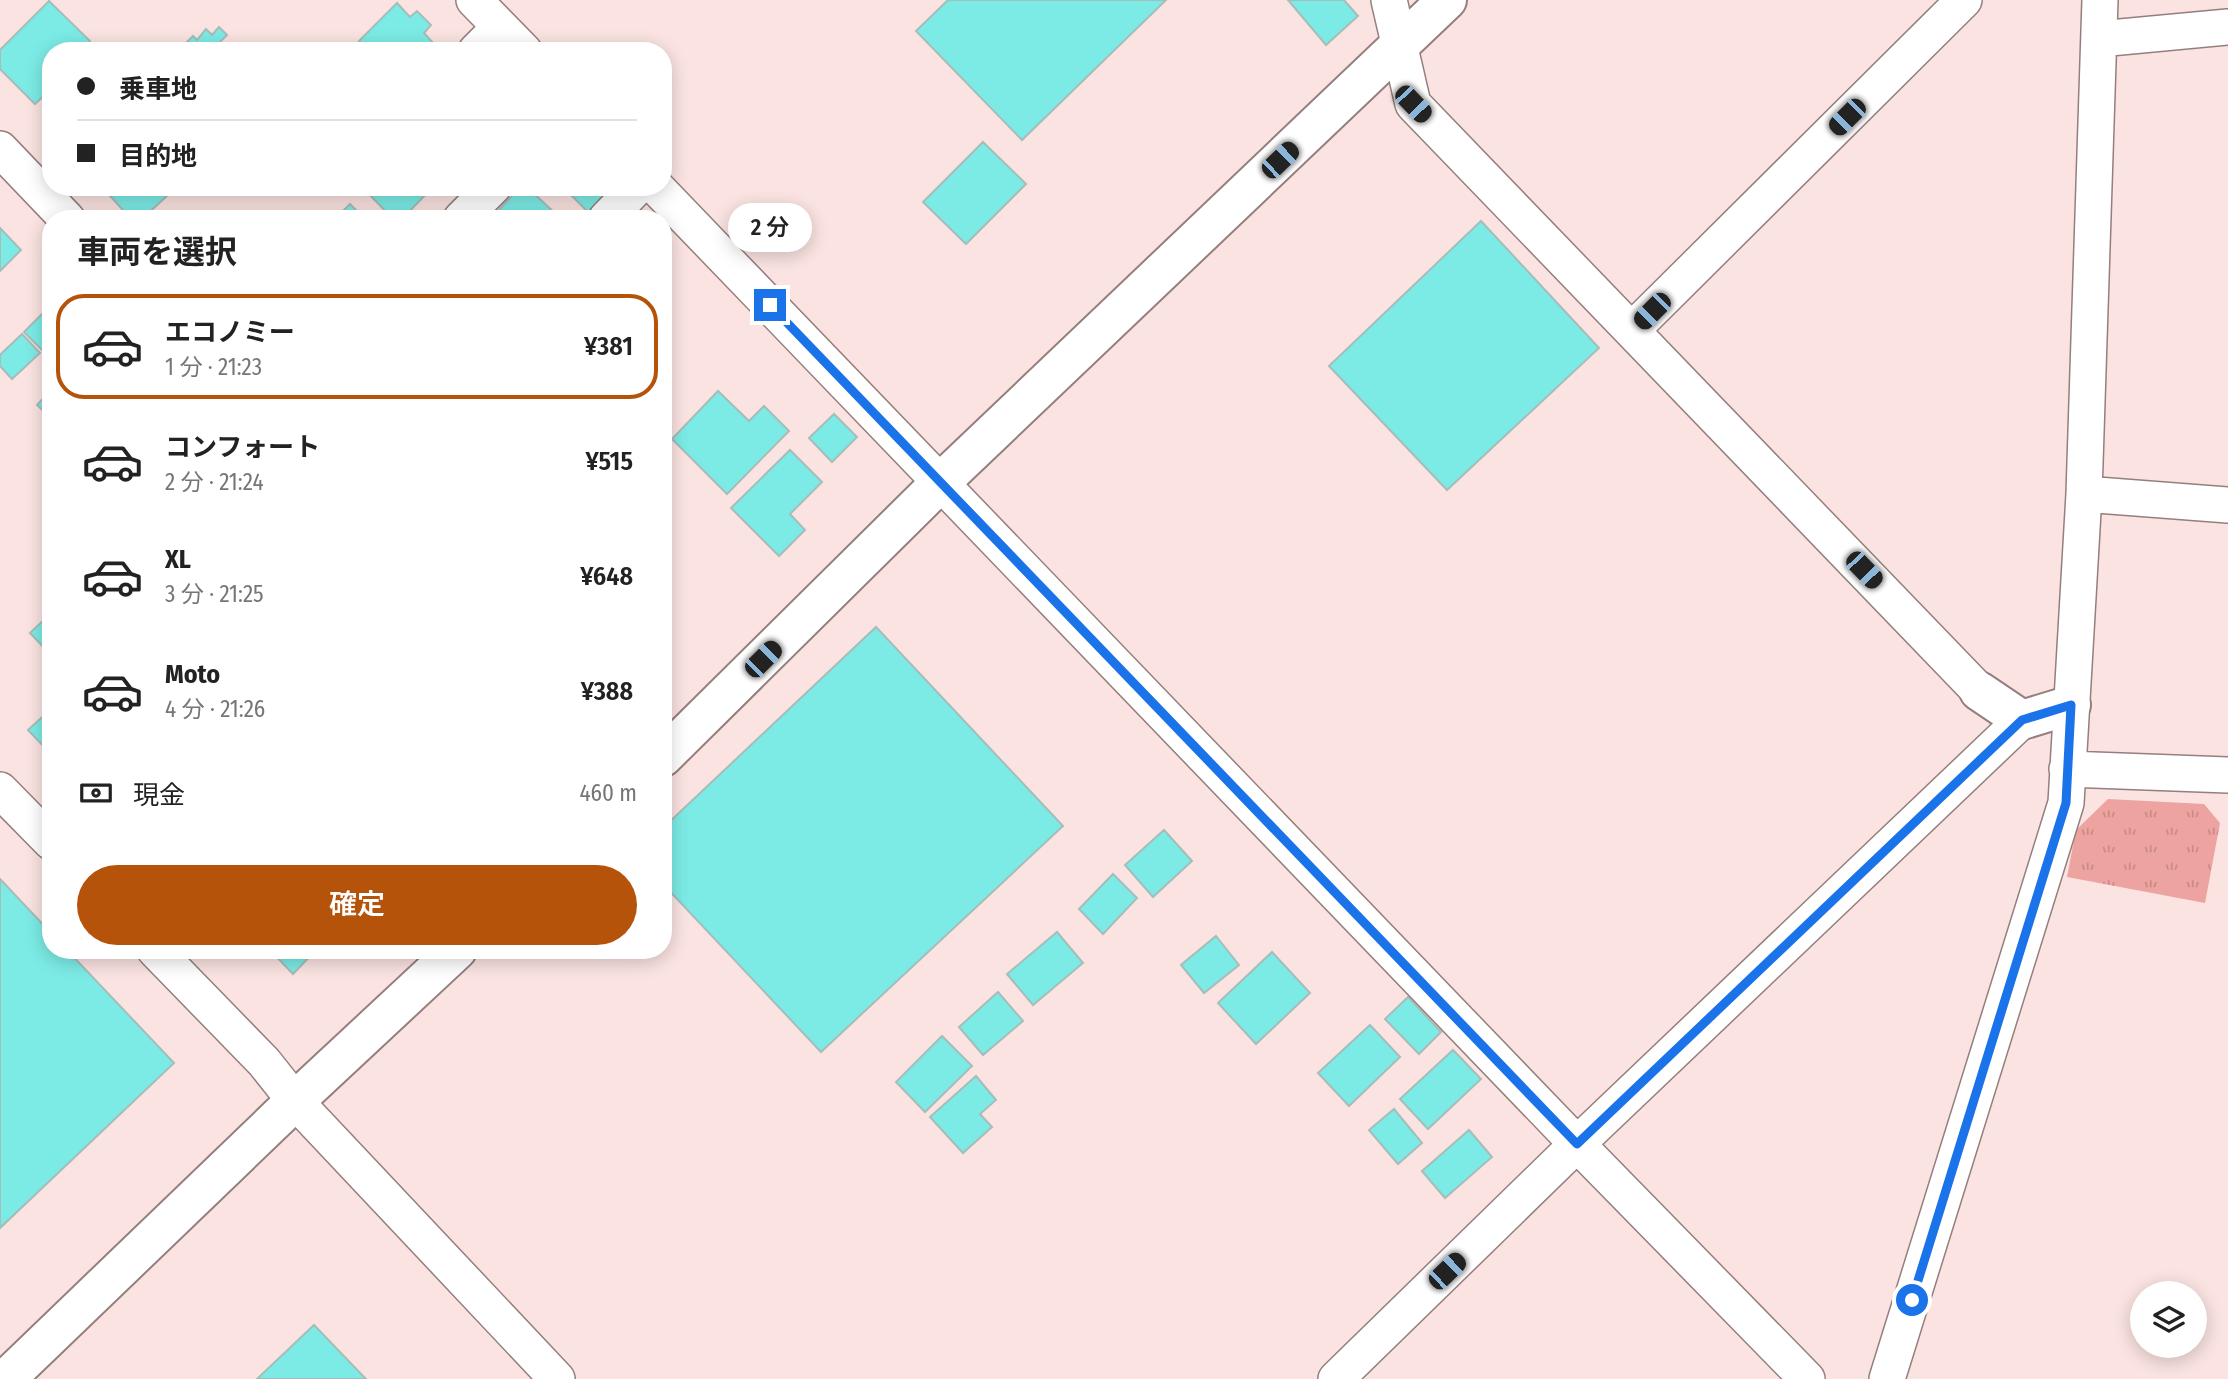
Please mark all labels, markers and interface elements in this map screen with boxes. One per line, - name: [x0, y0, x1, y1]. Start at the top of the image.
- text: 乗車地: [119, 74, 197, 105]
- car: [1391, 82, 1436, 126]
- car: [1825, 95, 1870, 139]
- car: [1258, 138, 1303, 182]
- text: 目的地: [119, 141, 197, 172]
- callout: 2 分: [728, 204, 812, 252]
- text: 2 分: [751, 213, 789, 241]
- text: 車両を選択: [77, 233, 237, 271]
- route end: [754, 289, 786, 321]
- car: [1630, 289, 1675, 333]
- icon: car: [81, 315, 144, 378]
- text: エコノミー: [165, 317, 295, 348]
- text: ¥381: [584, 331, 633, 362]
- text: 1 分 · 21:23: [165, 353, 262, 381]
- icon: car: [81, 430, 144, 493]
- text: コンフォート: [165, 432, 320, 463]
- text: ¥515: [585, 446, 633, 477]
- text: 2 分 · 21:24: [165, 468, 264, 496]
- text: XL: [165, 544, 191, 575]
- icon: car: [81, 545, 144, 608]
- car: [1842, 548, 1887, 592]
- text: ¥648: [580, 561, 633, 592]
- text: 3 分 · 21:25: [165, 580, 264, 608]
- car: [741, 637, 786, 681]
- text: Moto: [165, 659, 220, 690]
- icon: car: [81, 660, 144, 723]
- text: ¥388: [581, 676, 633, 707]
- text: 4 分 · 21:26: [165, 695, 265, 723]
- icon: cash: [77, 774, 115, 812]
- text: 460 m: [579, 779, 637, 807]
- text: 現金: [133, 780, 185, 811]
- button: 確定: [77, 865, 637, 945]
- car: [1425, 1249, 1470, 1293]
- map controls: [2130, 1281, 2207, 1358]
- button: layers: [2130, 1281, 2207, 1358]
- route start: [1896, 1284, 1928, 1316]

